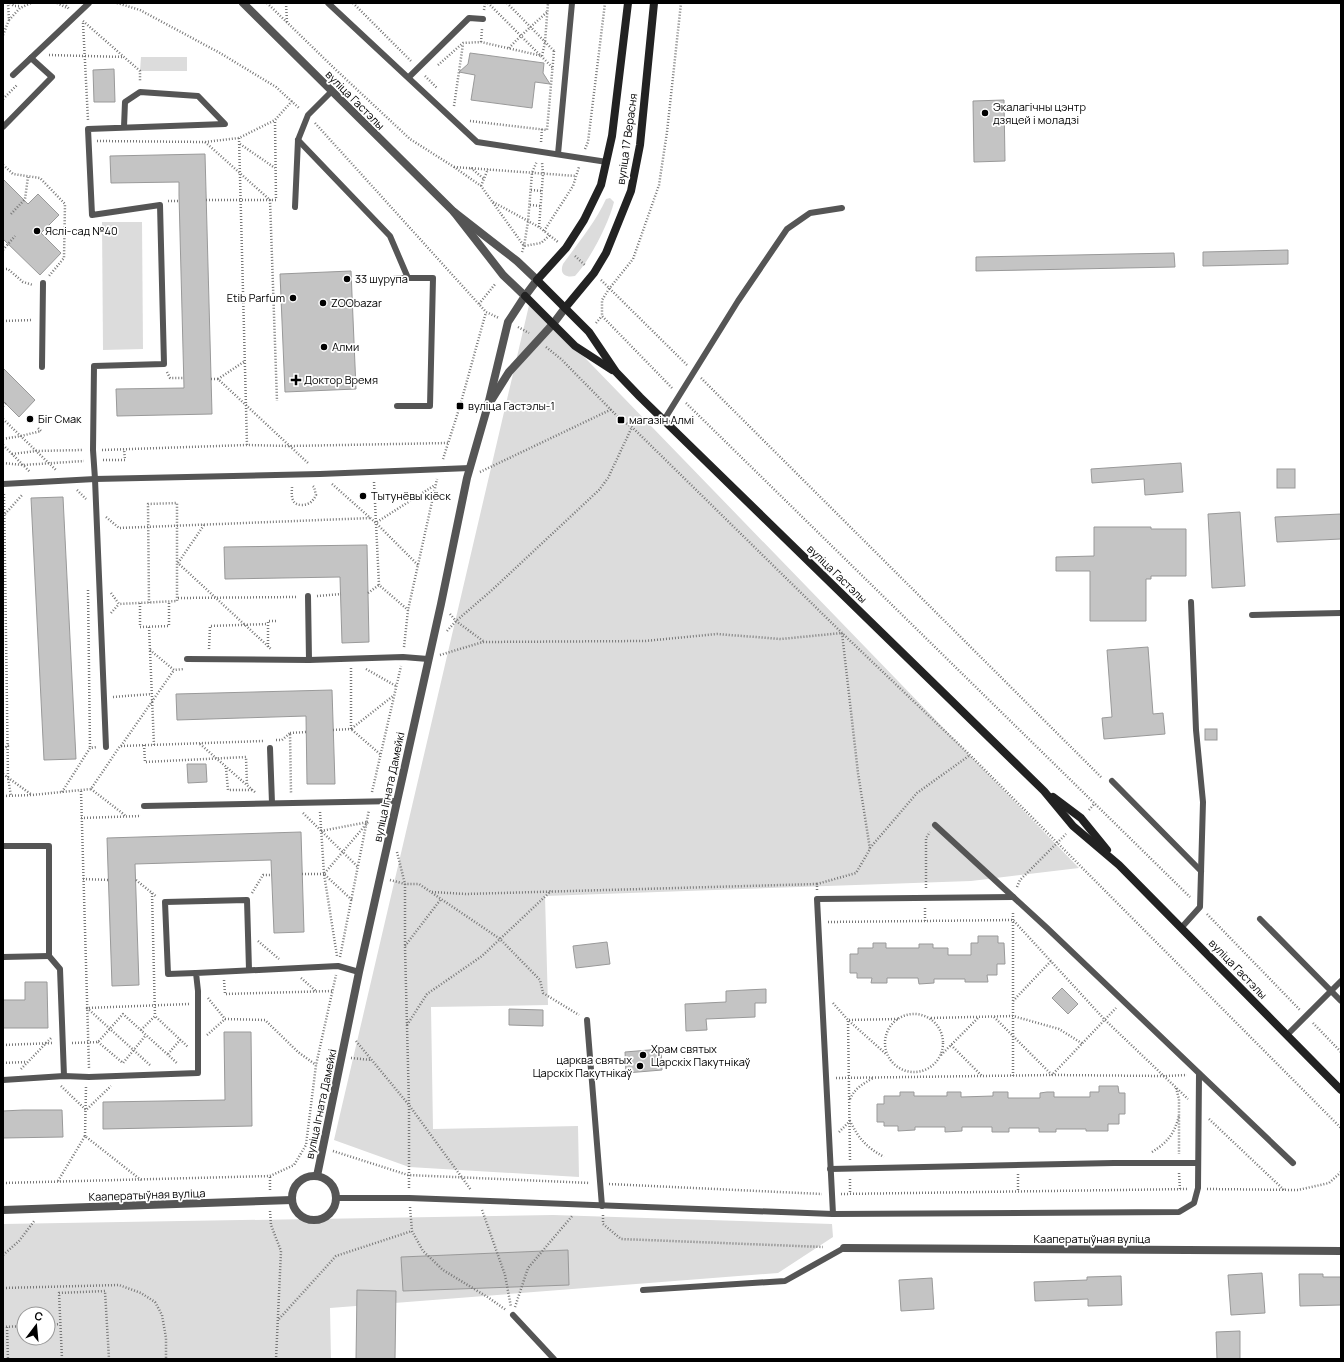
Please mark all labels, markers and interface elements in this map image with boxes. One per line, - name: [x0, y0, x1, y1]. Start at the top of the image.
- street label: вуліца Гастэлы: [323, 67, 388, 132]
- street label: вуліца 17 Верасня: [613, 92, 640, 186]
- place label: Экалагічны цэнтр дзяцей і моладзі: [993, 99, 1086, 127]
- marker: Экалагічны цэнтр дзяцей і моладзі: [980, 108, 990, 118]
- place label: Яслі-сад №40: [45, 223, 118, 238]
- marker: Яслі-сад №40: [32, 226, 42, 236]
- place label: 33 шурупа: [355, 271, 408, 286]
- marker: 33 шурупа: [342, 274, 352, 284]
- place label: Etib Parfum: [227, 290, 285, 305]
- marker: Etib Parfum: [288, 293, 298, 303]
- place label: ZOObazar: [331, 295, 382, 310]
- marker: ZOObazar: [318, 298, 328, 308]
- place label: Алми: [332, 339, 359, 354]
- marker: Алми: [319, 342, 329, 352]
- place label: Доктор Время: [304, 372, 378, 387]
- marker: Доктор Время: [291, 375, 301, 385]
- place label: вуліца Гастэлы-1: [468, 398, 555, 413]
- marker: вуліца Гастэлы-1: [455, 401, 465, 411]
- place label: Біг Смак: [38, 411, 82, 426]
- place label: магазін Алмі: [629, 412, 694, 427]
- marker: Біг Смак: [25, 414, 35, 424]
- marker: магазін Алмі: [616, 415, 626, 425]
- place label: Тытунёвы кіёск: [371, 488, 451, 503]
- marker: Тытунёвы кіёск: [358, 491, 368, 501]
- street label: вуліца Гастэлы: [804, 541, 871, 606]
- street label: вуліца Ігната Дамейкі: [370, 731, 407, 843]
- street label: вуліца Гастэлы: [1206, 935, 1271, 1002]
- place label: Храм святых Царскіх Пакутнікаў: [651, 1041, 750, 1069]
- street label: вуліца Ігната Дамейкі: [302, 1048, 339, 1160]
- marker: Храм святых Царскіх Пакутнікаў: [638, 1050, 648, 1060]
- place label: царква святых Царскіх Пакутнікаў: [533, 1052, 632, 1080]
- marker: царква святых Царскіх Пакутнікаў: [635, 1061, 645, 1071]
- street label: Кааператыўная вуліца: [88, 1185, 206, 1204]
- street label: Кааператыўная вуліца: [1034, 1231, 1150, 1246]
- north arrow: [16, 1306, 56, 1346]
- text: С: [33, 1308, 45, 1324]

